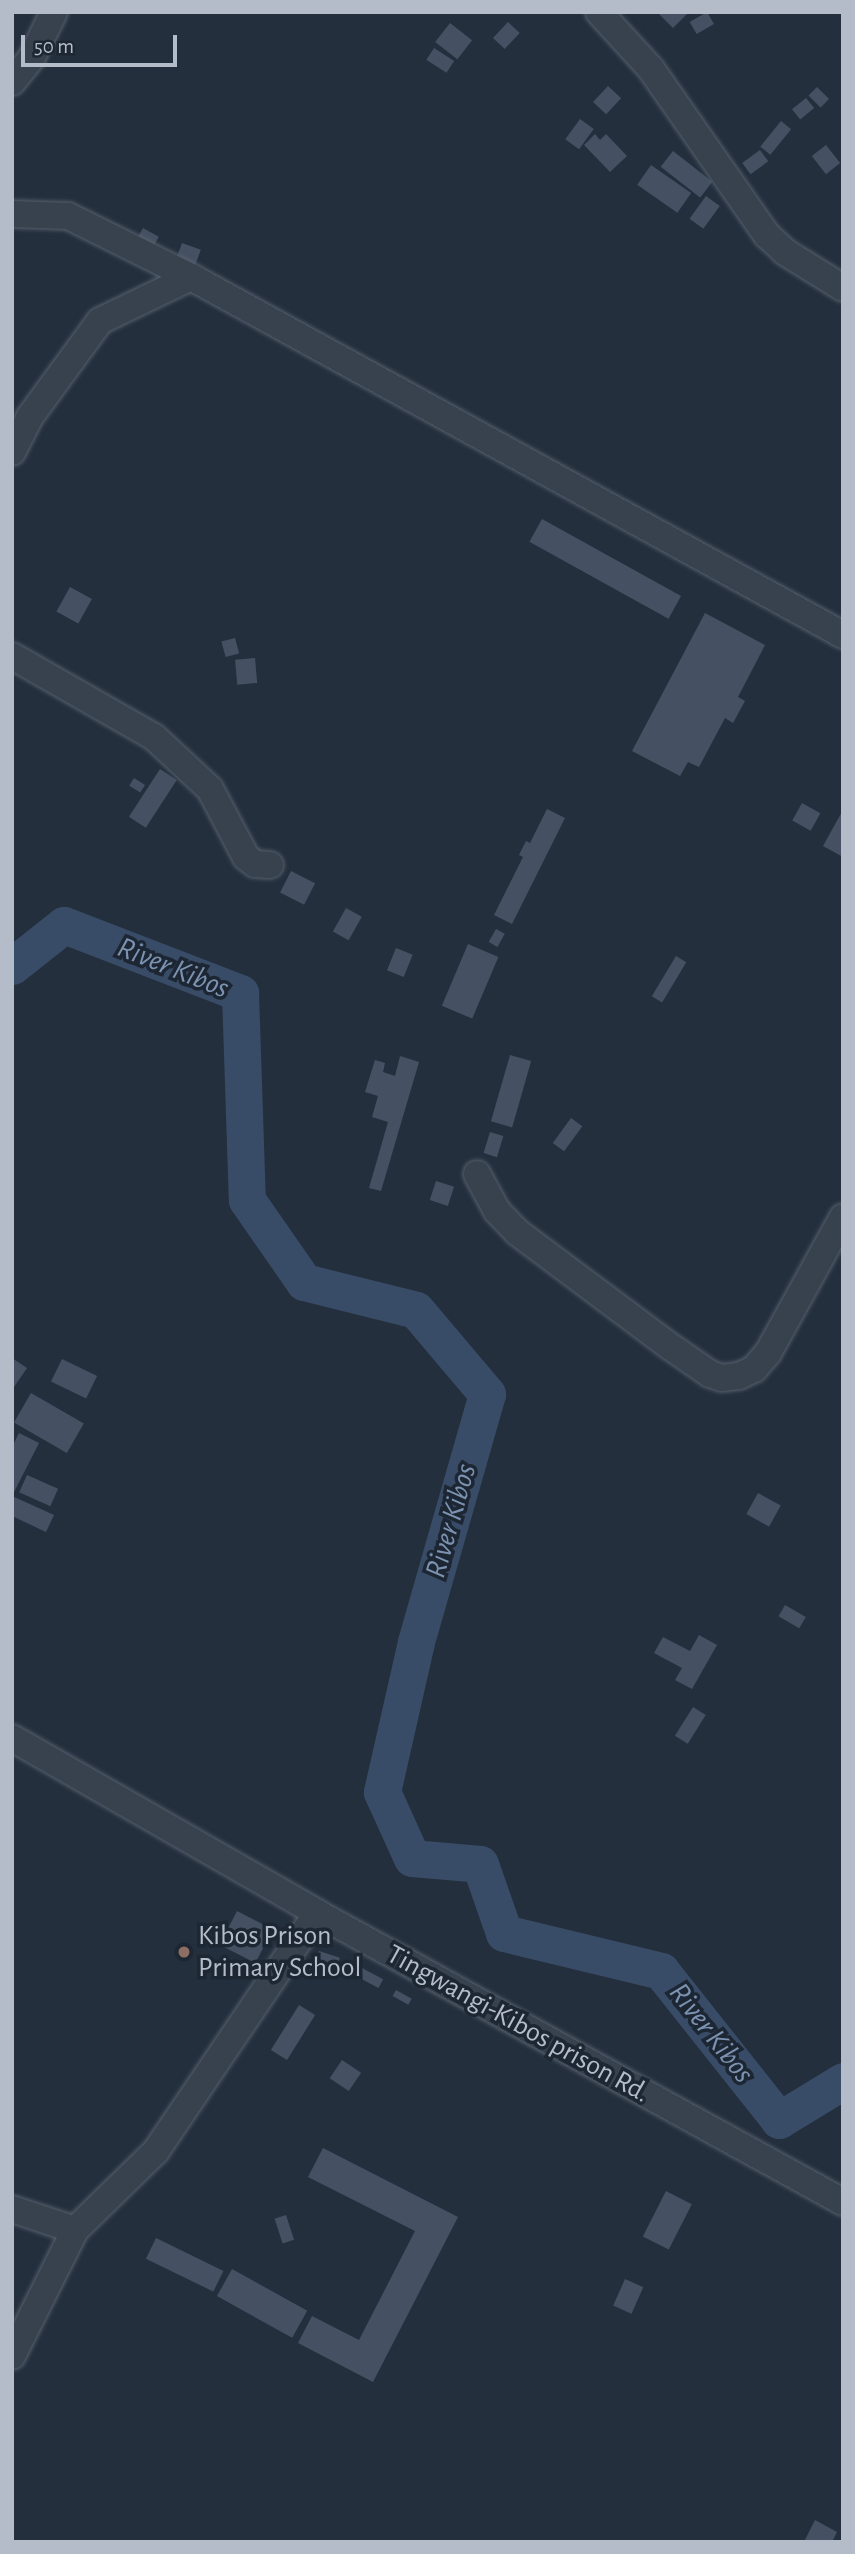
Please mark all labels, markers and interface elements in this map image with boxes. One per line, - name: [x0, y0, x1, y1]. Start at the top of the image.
- scale bar: [24, 21, 180, 65]
- text: 50 m: [34, 36, 74, 57]
- water label: River Kibos: [112, 929, 234, 1007]
- water label: River Kibos: [418, 1460, 484, 1582]
- place label: Kibos Prison Primary School: [198, 1919, 361, 1985]
- street label: Tingwangi-Kibos prison Rd.: [381, 1938, 655, 2110]
- marker: Kibos Prison Primary School: [176, 1944, 192, 1960]
- water label: River Kibos: [661, 1976, 761, 2090]

